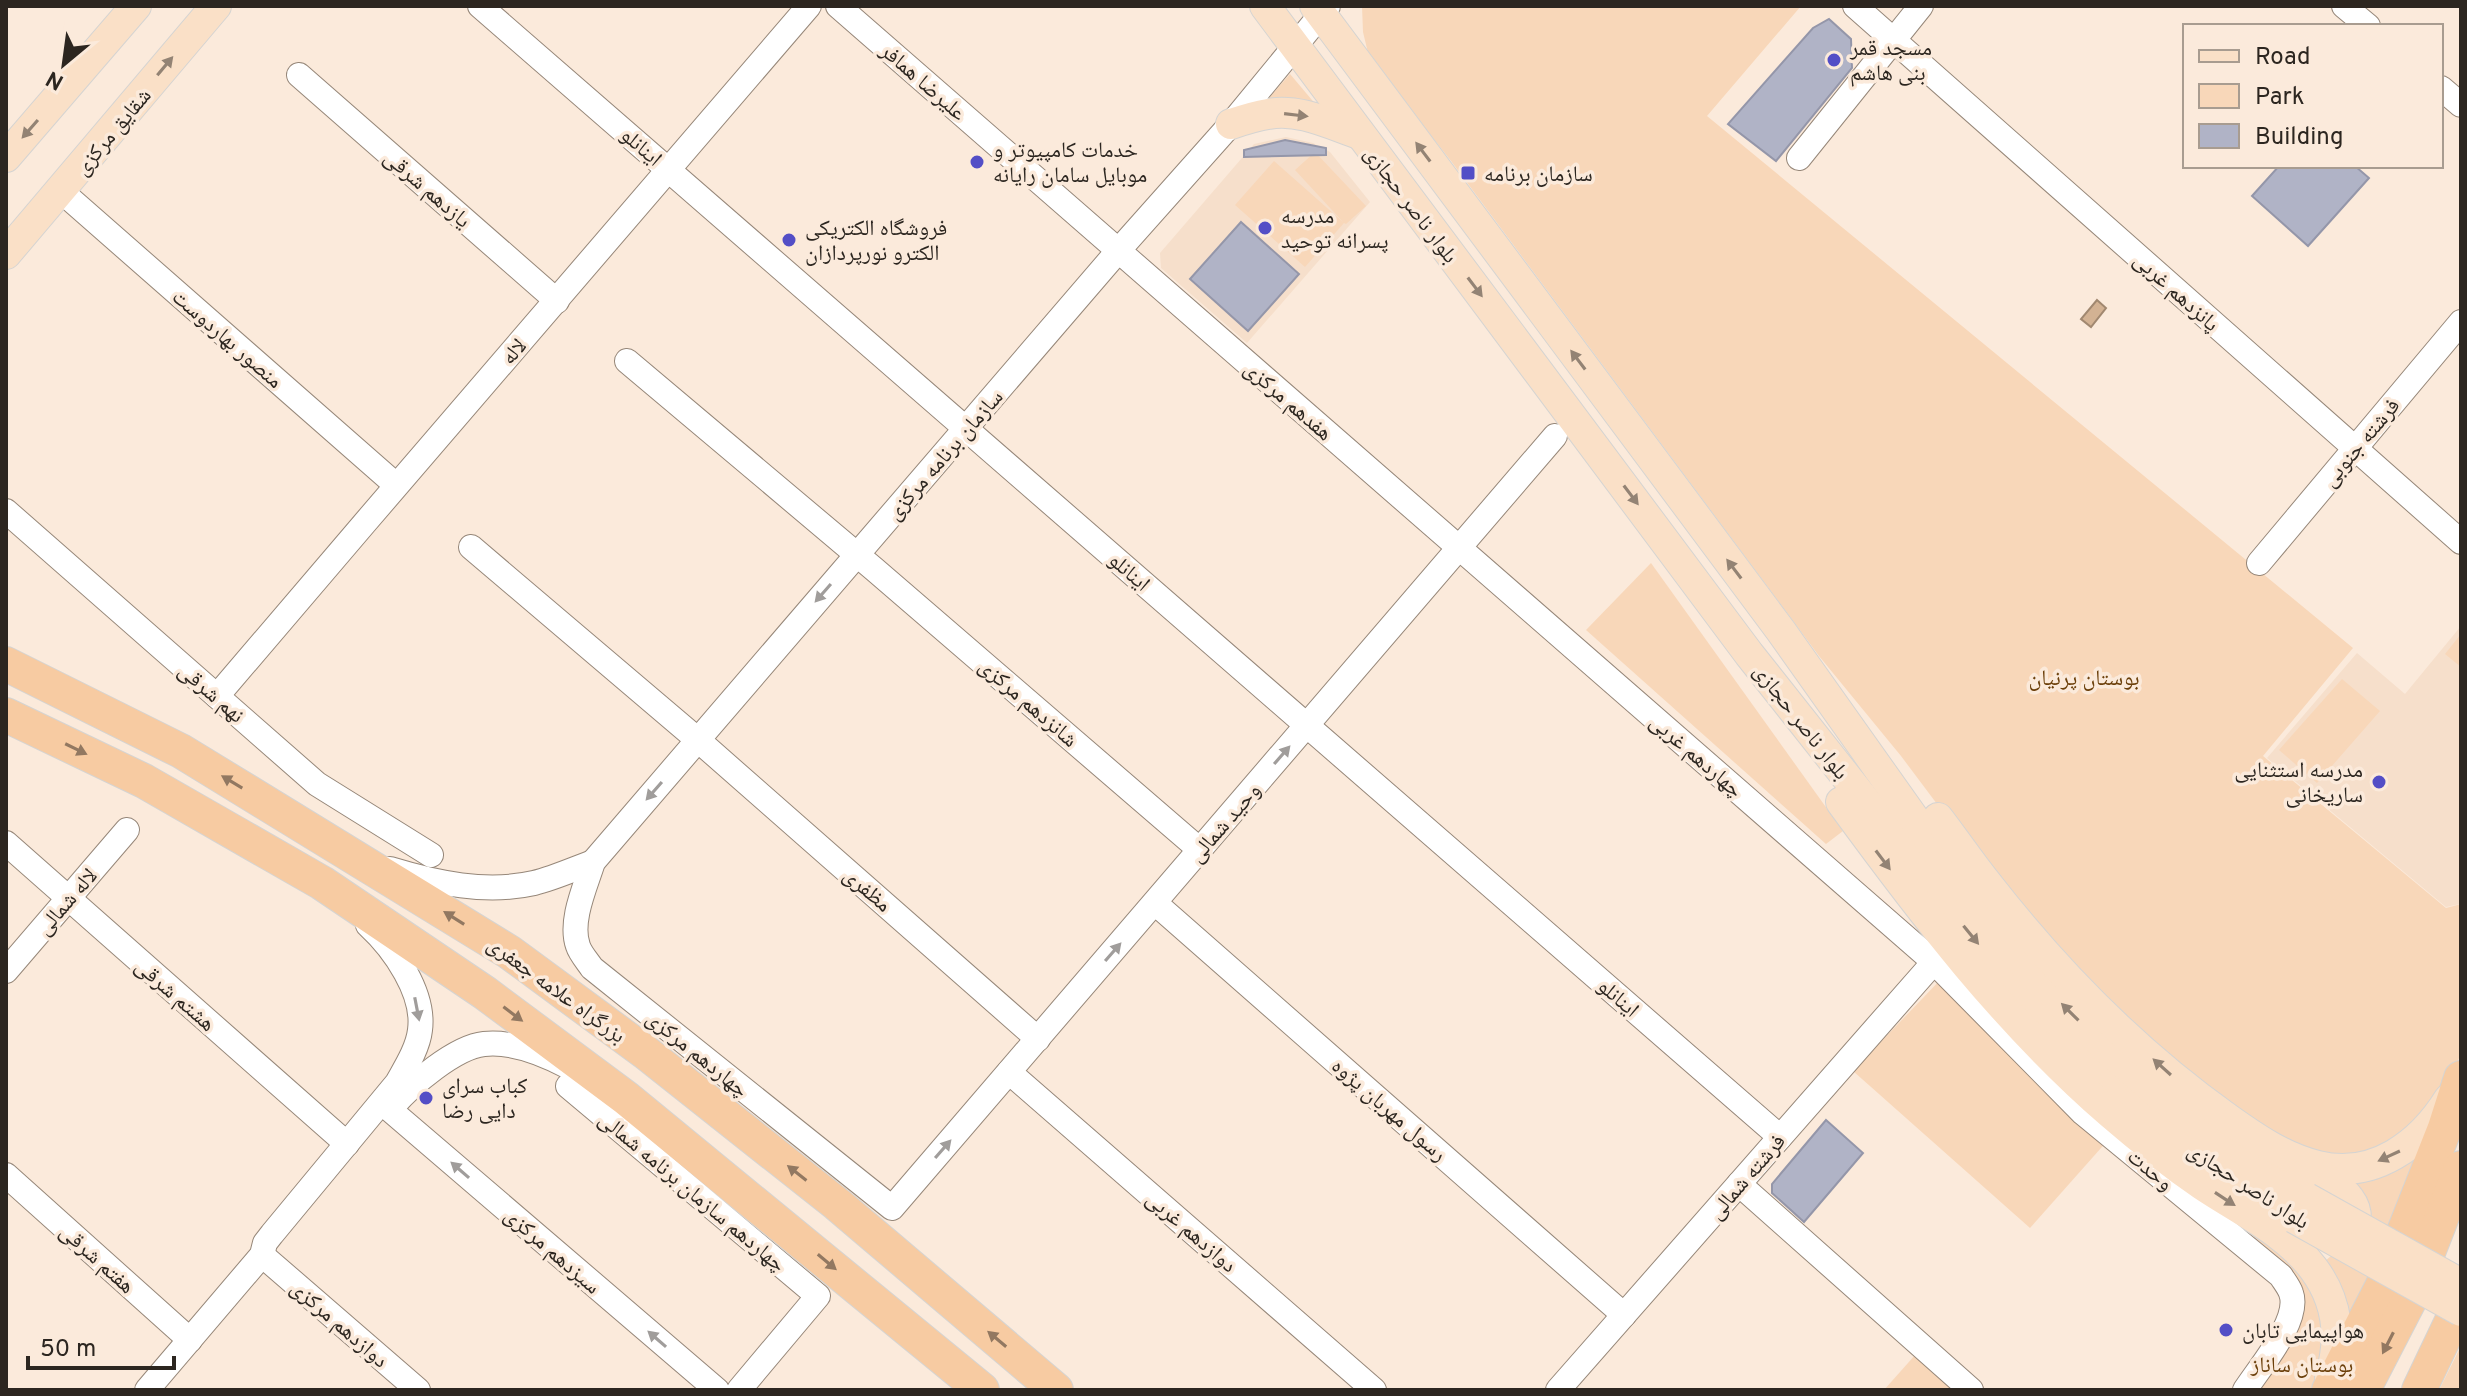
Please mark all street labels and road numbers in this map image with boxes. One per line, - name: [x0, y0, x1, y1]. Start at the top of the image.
- street label: علیرضا همافر: [873, 38, 971, 128]
- street label: شقایق مرکزی: [70, 83, 158, 182]
- street label: اینانلو: [614, 122, 667, 173]
- street label: بلوار ناصر حجازی: [1357, 142, 1463, 269]
- street label: یازدهم شرقی: [377, 145, 475, 235]
- street label: پانزدهم غربی: [2127, 247, 2224, 338]
- street label: منصور بهاردوست: [165, 284, 287, 395]
- street label: لاله: [496, 334, 534, 371]
- street label: هفدهم مرکزی: [1238, 356, 1337, 448]
- street label: سازمان برنامه مرکزی: [882, 385, 1010, 527]
- street label: فرشته جنوبی: [2317, 394, 2407, 493]
- street label: اینانلو: [1102, 547, 1155, 598]
- street label: شانزدهم مرکزی: [972, 653, 1082, 754]
- street label: نهم شرقی: [172, 658, 249, 730]
- street label: بلوار ناصر حجازی: [1746, 659, 1854, 786]
- street label: چهاردهم غربی: [1643, 709, 1747, 805]
- street label: وحید شمالی: [1184, 778, 1268, 869]
- street label: مظفری: [837, 863, 896, 919]
- street label: لاله شمالی: [31, 864, 104, 942]
- street label: بزرگراه علامه جعفری: [481, 932, 630, 1050]
- street label: هشتم شرقی: [128, 953, 220, 1038]
- street label: اینانلو: [1591, 973, 1644, 1024]
- street label: چهاردهم مرکزی: [640, 1005, 753, 1104]
- street label: رسول مهربان پژوه: [1325, 1053, 1452, 1168]
- street label: چهاردهم سازمان برنامه شمالی: [592, 1107, 791, 1279]
- street label: فرشته شمالی: [1703, 1129, 1792, 1226]
- street label: بلوار ناصر حجازی: [2182, 1138, 2314, 1237]
- street label: وحدت: [2121, 1144, 2178, 1198]
- street label: دوازدهم غربی: [1139, 1186, 1241, 1280]
- street label: سیزدهم مرکزی: [498, 1203, 605, 1301]
- street label: هفتم شرقی: [53, 1219, 140, 1301]
- street label: دوازدهم مرکزی: [284, 1275, 393, 1375]

